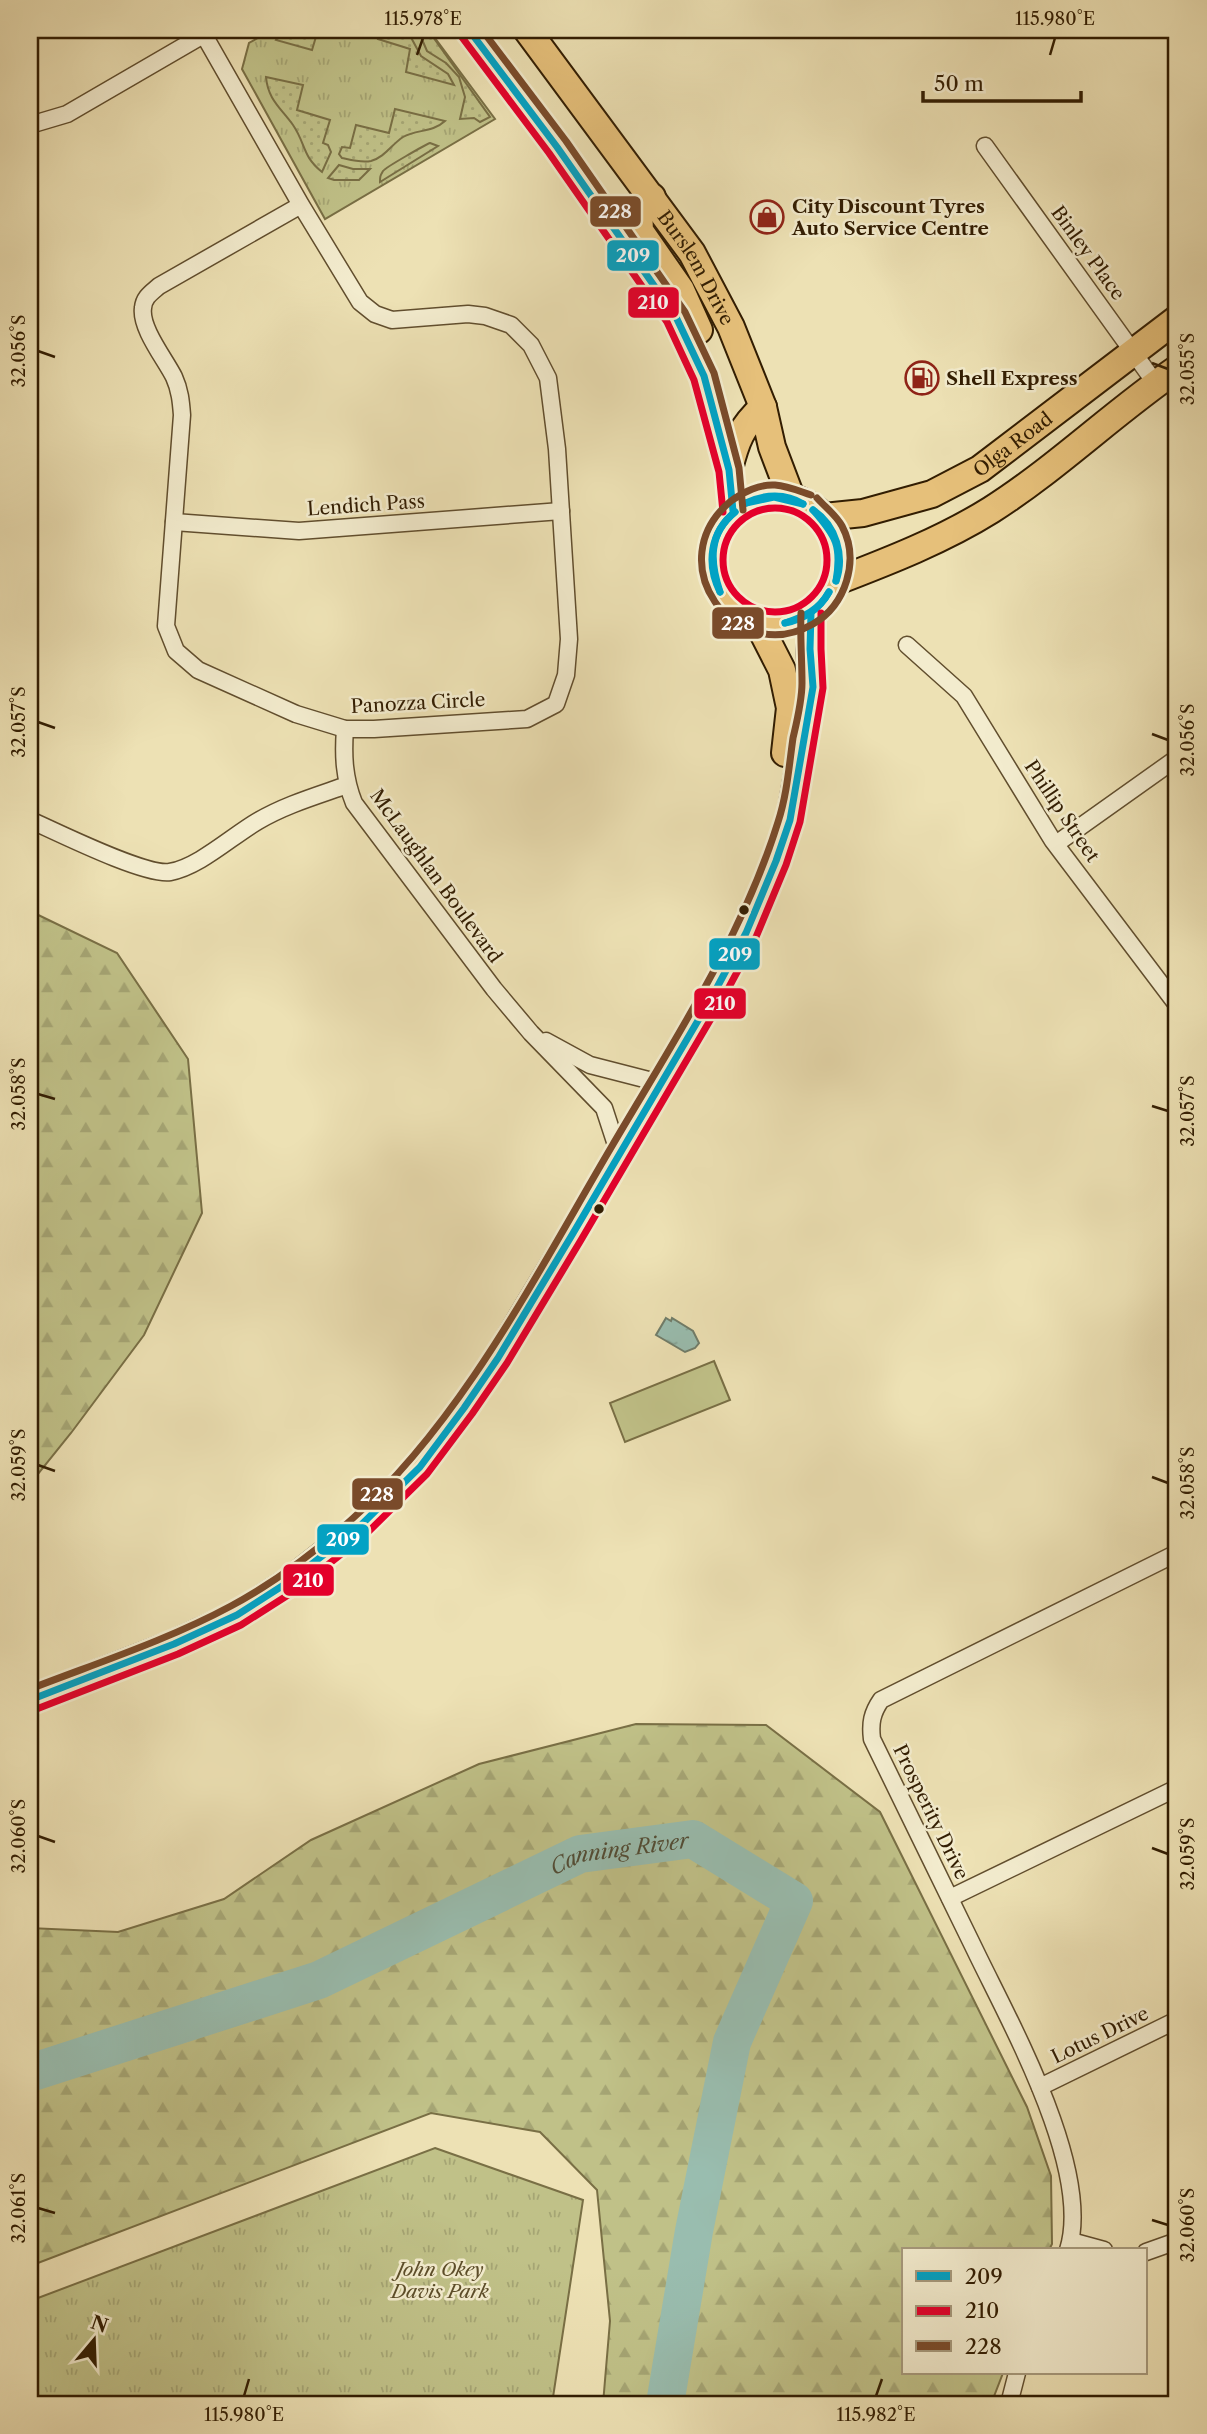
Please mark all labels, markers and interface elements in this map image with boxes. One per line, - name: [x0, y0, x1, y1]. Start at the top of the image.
- text: 115.978°E: [384, 8, 462, 30]
- text: 115.980°E: [1015, 8, 1095, 30]
- scale bar: [923, 60, 1081, 104]
- text: 50 m: [934, 71, 984, 96]
- line badge: 228: [589, 195, 642, 228]
- place label: City Discount Tyres Auto Service Centre: [791, 195, 989, 240]
- shop icon: City Discount Tyres Auto Service Centre: [748, 198, 786, 236]
- text: 228: [598, 200, 632, 223]
- street label: Binley Place: [1046, 201, 1130, 305]
- street label: Burslem Drive: [653, 206, 739, 329]
- line badge: 209: [606, 239, 660, 272]
- text: 209: [616, 244, 650, 267]
- line badge: 210: [627, 286, 680, 319]
- text: 210: [637, 291, 669, 314]
- text: 32.056°S: [8, 315, 30, 387]
- text: 32.055°S: [1177, 333, 1199, 405]
- fuel station icon: Shell Express: [903, 359, 941, 397]
- place label: Shell Express: [946, 367, 1078, 390]
- street label: Olga Road: [969, 406, 1057, 481]
- street label: Lendich Pass: [306, 489, 426, 521]
- line badge: 228: [711, 606, 765, 640]
- text: 228: [721, 612, 755, 635]
- text: 32.057°S: [8, 686, 30, 758]
- street label: Panozza Circle: [350, 688, 486, 718]
- text: 32.056°S: [1177, 704, 1199, 776]
- street label: Phillip Street: [1019, 756, 1105, 867]
- street label: McLaughlan Boulevard: [365, 785, 507, 968]
- unlabelled marker: [737, 903, 751, 917]
- line badge: 209: [708, 937, 761, 971]
- text: 209: [718, 943, 752, 966]
- line badge: 210: [693, 987, 747, 1020]
- text: 210: [704, 992, 736, 1015]
- text: 32.058°S: [8, 1057, 30, 1131]
- text: 32.057°S: [1177, 1075, 1199, 1147]
- unlabelled marker: [592, 1202, 606, 1216]
- text: 32.059°S: [8, 1428, 30, 1502]
- text: 32.058°S: [1177, 1446, 1199, 1520]
- line badge: 228: [351, 1477, 404, 1511]
- text: 228: [360, 1483, 394, 1506]
- line badge: 209: [316, 1523, 370, 1556]
- text: 209: [326, 1528, 360, 1551]
- line badge: 210: [282, 1563, 335, 1597]
- text: 210: [292, 1569, 324, 1592]
- street label: Prosperity Drive: [888, 1741, 974, 1883]
- text: 32.060°S: [8, 1799, 30, 1873]
- text: 32.059°S: [1177, 1817, 1199, 1891]
- water label: Canning River: [545, 1827, 692, 1879]
- street label: Lotus Drive: [1048, 2002, 1152, 2068]
- text: 32.061°S: [8, 2173, 30, 2243]
- text: 32.060°S: [1177, 2188, 1199, 2262]
- legend: [902, 2248, 1148, 2374]
- park label: John Okey Davis Park: [389, 2258, 489, 2303]
- text: 209: [965, 2264, 1003, 2289]
- text: 210: [965, 2298, 999, 2323]
- north arrow: [60, 2304, 130, 2374]
- text: N: [88, 2311, 111, 2338]
- text: 228: [965, 2334, 1002, 2359]
- text: 115.980°E: [204, 2404, 284, 2426]
- text: 115.982°E: [836, 2404, 916, 2426]

